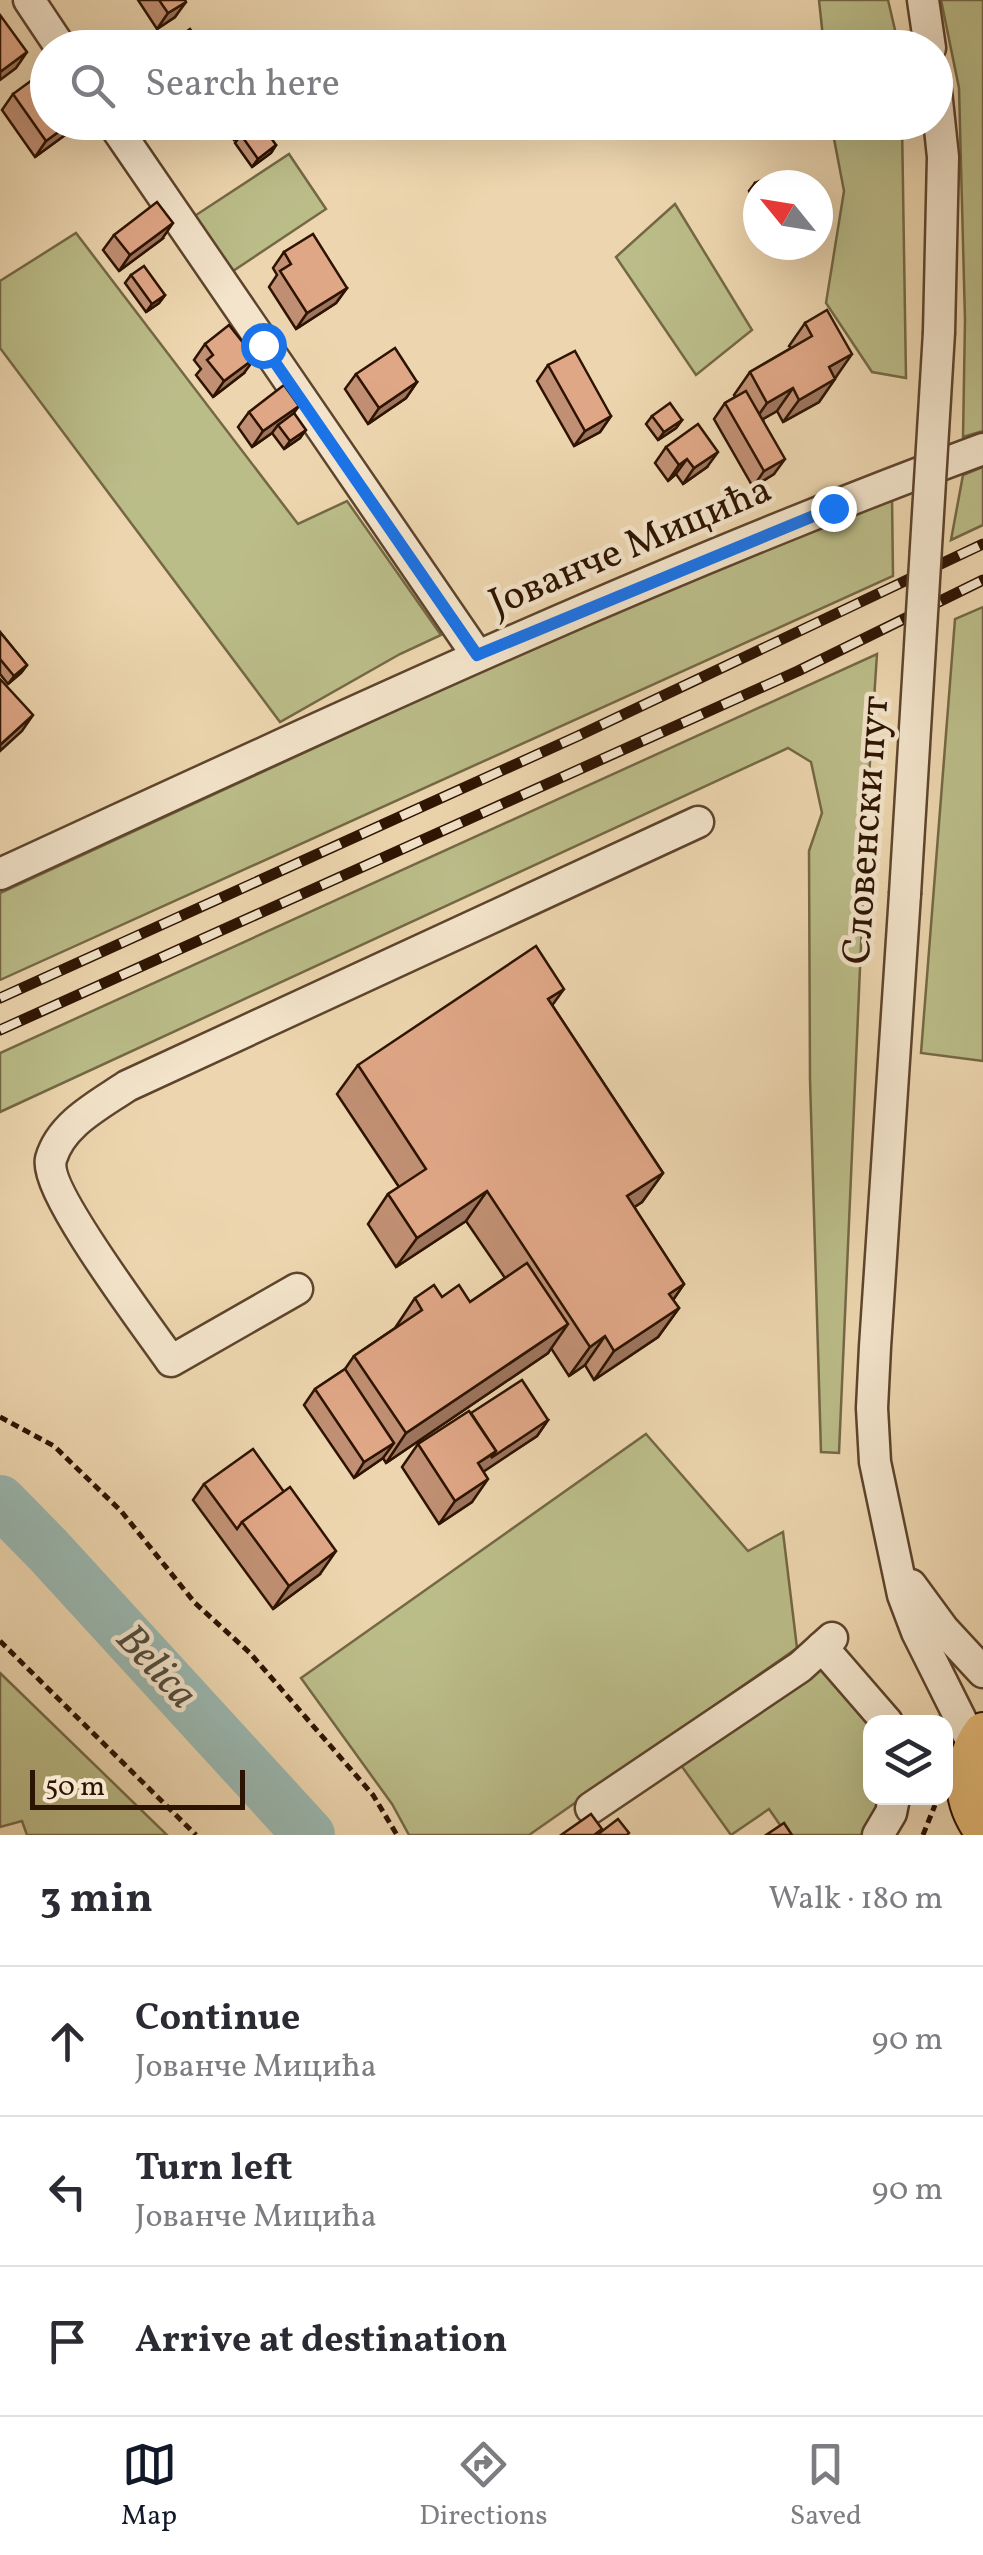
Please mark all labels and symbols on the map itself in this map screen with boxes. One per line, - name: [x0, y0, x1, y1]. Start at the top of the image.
- north arrow: [743, 170, 833, 260]
- route start: [241, 323, 287, 369]
- street label: Јованче Мицића: [481, 463, 781, 633]
- route end: [811, 486, 857, 532]
- street label: Словенски пут: [831, 694, 905, 966]
- water label: Belica: [100, 1613, 210, 1723]
- scale bar: [30, 1765, 245, 1810]

